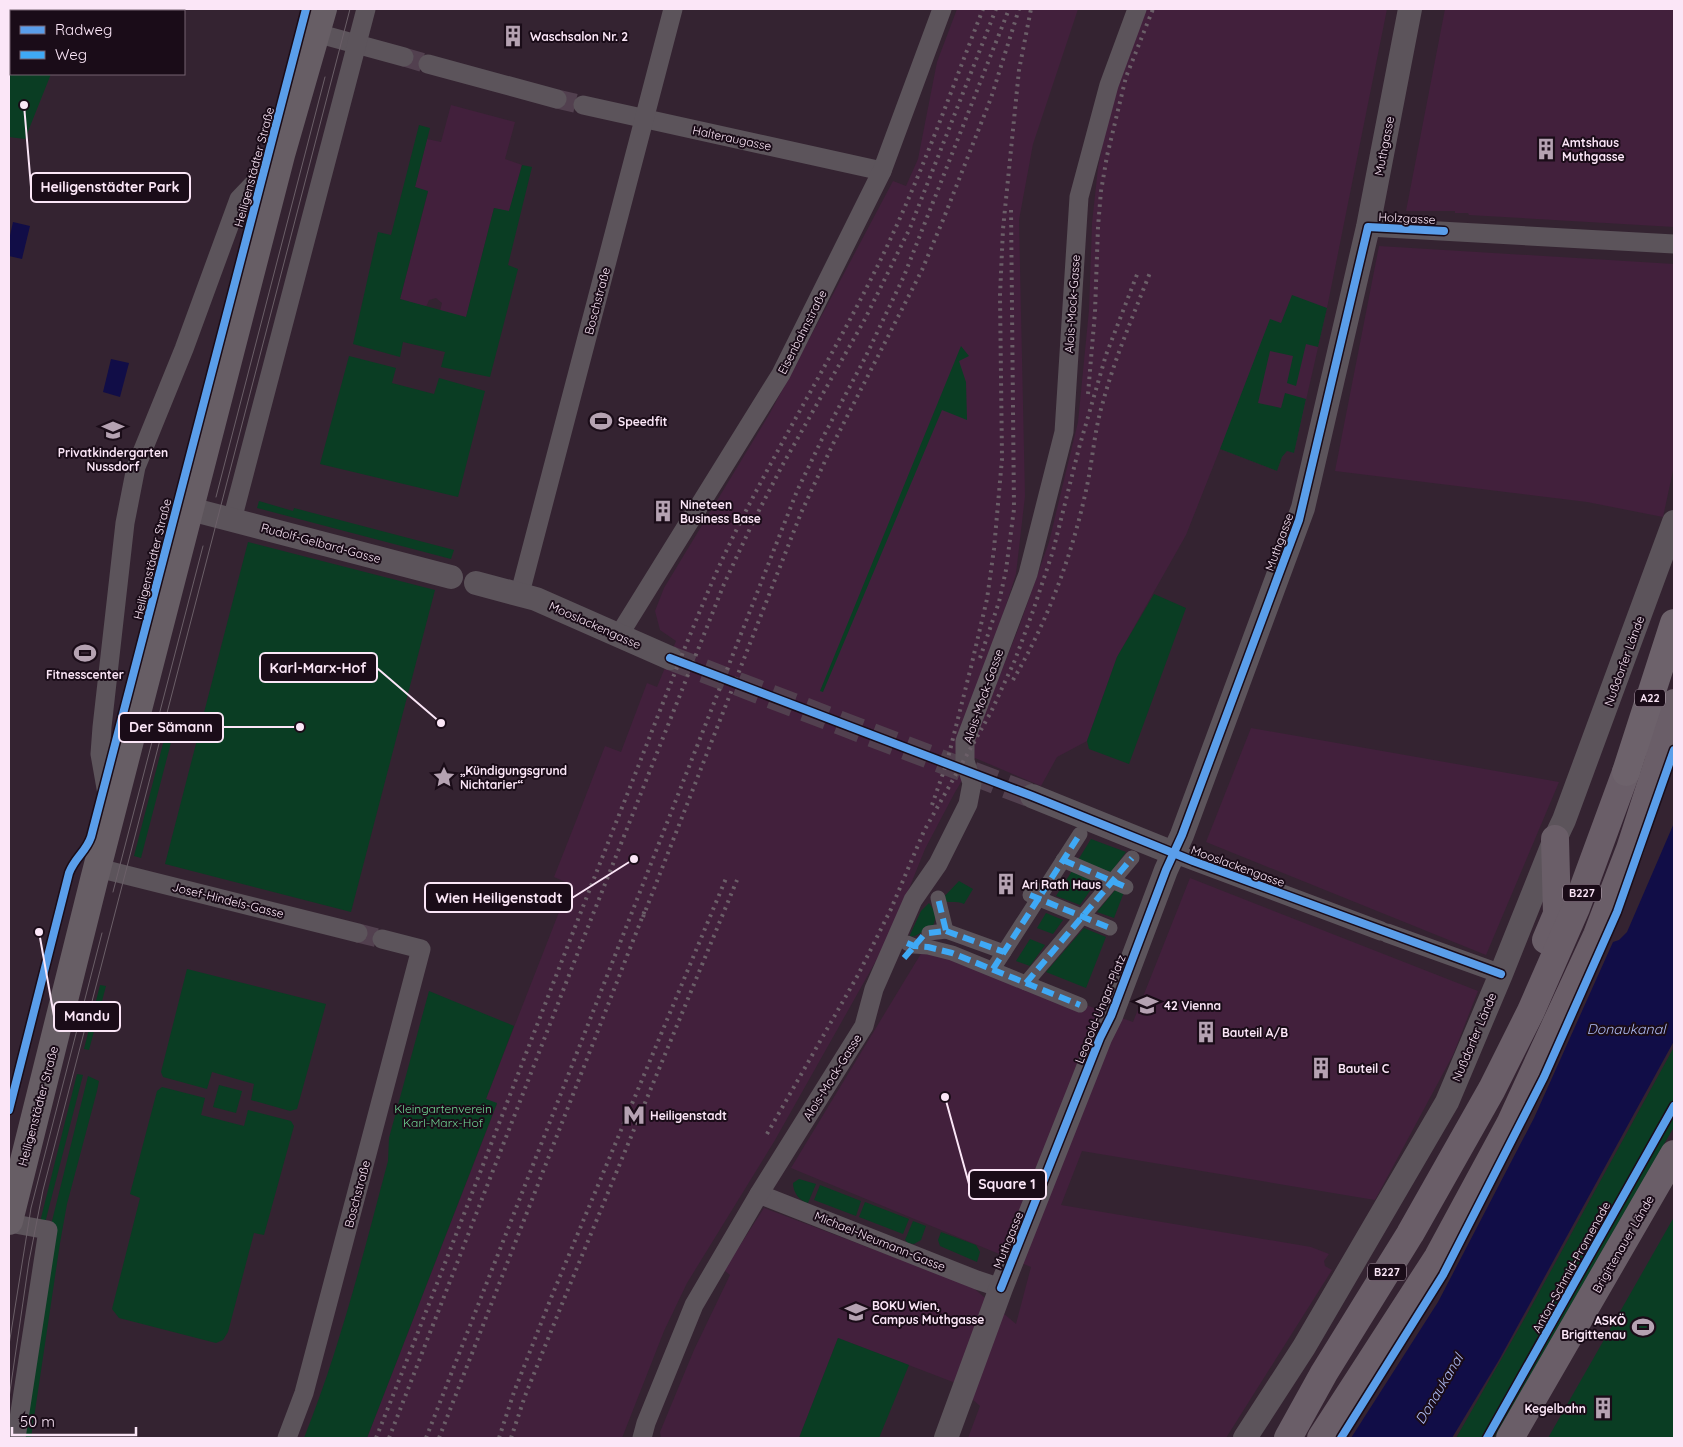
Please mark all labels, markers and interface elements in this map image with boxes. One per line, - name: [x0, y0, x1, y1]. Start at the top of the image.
- legend: [10, 10, 185, 75]
- text: Radweg: [55, 20, 112, 39]
- building icon: Waschsalon Nr. 2: [500, 23, 526, 49]
- place label: Waschsalon Nr. 2: [530, 29, 628, 44]
- text: Weg: [55, 45, 87, 64]
- street label: Heiligenstädter Straße: [231, 105, 277, 229]
- street label: Muthgasse: [1371, 115, 1397, 177]
- street label: Halteraugasse: [691, 122, 773, 154]
- place label: Amtshaus Muthgasse: [1562, 135, 1625, 164]
- building icon: Amtshaus Muthgasse: [1533, 136, 1559, 162]
- callout: Heiligenstädter Park: [31, 173, 190, 202]
- text: Heiligenstädter Park: [40, 178, 180, 196]
- street label: Holzgasse: [1378, 209, 1436, 227]
- street label: Alois-Mock-Gasse: [1061, 254, 1083, 354]
- street label: Boschstraße: [581, 265, 613, 336]
- street label: Eisenbahnstraße: [774, 287, 830, 377]
- sports icon: Speedfit: [588, 408, 614, 434]
- place label: Speedfit: [618, 414, 667, 429]
- school or university icon: Privatkindergarten Nussdorf: [100, 417, 126, 443]
- place label: Privatkindergarten Nussdorf: [58, 445, 168, 474]
- street label: Heiligenstädter Straße: [130, 497, 174, 621]
- place label: Nineteen Business Base: [680, 497, 761, 526]
- building icon: Nineteen Business Base: [650, 498, 676, 524]
- street label: Muthgasse: [1262, 511, 1296, 573]
- street label: Rudolf-Gelbard-Gasse: [259, 520, 383, 566]
- street label: Mooslackengasse: [547, 598, 643, 652]
- street label: Nußdorfer Lände: [1601, 614, 1647, 708]
- sports icon: Fitnesscenter: [72, 640, 98, 666]
- street label: Alois-Mock-Gasse: [960, 647, 1006, 745]
- callout: Karl-Marx-Hof: [260, 653, 377, 682]
- text: Karl-Marx-Hof: [270, 659, 367, 677]
- place label: Fitnesscenter: [46, 667, 124, 682]
- road number: A22: [1635, 690, 1665, 706]
- callout: Der Sämann: [119, 713, 223, 742]
- text: Der Sämann: [129, 718, 213, 736]
- place label: „Kündigungsgrund Nichtarier“: [460, 763, 567, 792]
- place icon: „Kündigungsgrund Nichtarier“: [431, 764, 457, 790]
- street label: Mooslackengasse: [1189, 842, 1287, 890]
- building icon: Ari Rath Haus: [993, 871, 1019, 897]
- place label: Ari Rath Haus: [1022, 877, 1101, 892]
- street label: Josef-Hindels-Gasse: [171, 879, 286, 921]
- callout: Wien Heiligenstadt: [425, 883, 572, 912]
- road number: B227: [1563, 884, 1601, 901]
- text: Wien Heiligenstadt: [436, 889, 563, 907]
- street label: Leopold-Ungar-Platz: [1071, 952, 1129, 1066]
- street label: Nußdorfer Lände: [1449, 990, 1500, 1084]
- school or university icon: 42 Vienna: [1134, 992, 1160, 1018]
- place label: 42 Vienna: [1164, 998, 1221, 1013]
- callout: Mandu: [54, 1002, 120, 1031]
- text: Mandu: [64, 1007, 110, 1025]
- building icon: Bauteil A/B: [1193, 1019, 1219, 1045]
- water label: Donaukanal: [1587, 1020, 1667, 1038]
- place label: Bauteil A/B: [1222, 1025, 1288, 1040]
- street label: Alois-Mock-Gasse: [799, 1031, 865, 1123]
- street label: Heiligenstädter Straße: [15, 1044, 61, 1168]
- building icon: Bauteil C: [1308, 1055, 1334, 1081]
- place label: Bauteil C: [1338, 1061, 1390, 1076]
- park label: Kleingartenverein Karl-Marx-Hof: [394, 1101, 492, 1130]
- metro station icon: Heiligenstadt: [621, 1102, 647, 1128]
- place label: Heiligenstadt: [650, 1108, 727, 1123]
- street label: Boschstraße: [341, 1158, 373, 1229]
- callout: Square 1: [969, 1170, 1046, 1199]
- text: Square 1: [978, 1175, 1036, 1193]
- street label: Brigittenauer Lände: [1589, 1192, 1657, 1295]
- street label: Anton-Schmid-Promenade: [1529, 1199, 1613, 1335]
- street label: Michael-Neumann-Gasse: [812, 1208, 948, 1274]
- street label: Muthgasse: [990, 1209, 1026, 1271]
- road number: B227: [1368, 1264, 1406, 1280]
- place label: BOKU Wien, Campus Muthgasse: [872, 1298, 984, 1327]
- school or university icon: BOKU Wien, Campus Muthgasse: [843, 1299, 869, 1325]
- place label: ASKÖ Brigittenau: [1561, 1313, 1626, 1342]
- sports icon: ASKÖ Brigittenau: [1630, 1314, 1656, 1340]
- water label: Donaukanal: [1411, 1349, 1468, 1427]
- building icon: Kegelbahn: [1590, 1395, 1616, 1421]
- place label: Kegelbahn: [1524, 1401, 1586, 1416]
- scale bar: [12, 1404, 136, 1436]
- text: 50 m: [20, 1412, 55, 1431]

